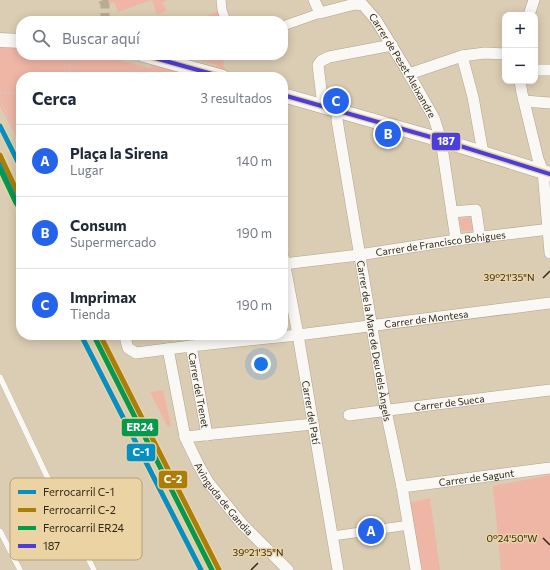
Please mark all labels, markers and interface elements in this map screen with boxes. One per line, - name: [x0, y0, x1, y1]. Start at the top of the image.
- street label: Carrer de Peset Aleixandre: [367, 11, 439, 120]
- map controls: [502, 12, 538, 84]
- button: +: [502, 12, 538, 48]
- search box: [16, 16, 288, 60]
- icon: search: [30, 27, 52, 49]
- text: Buscar aquí: [62, 29, 140, 47]
- button: −: [502, 48, 538, 84]
- pin: C: [323, 86, 349, 116]
- text: Cerca: [32, 88, 77, 109]
- text: 3 resultados: [201, 90, 272, 106]
- pin: B: [375, 119, 401, 149]
- line badge: 187: [431, 132, 461, 151]
- text: 187: [437, 134, 455, 147]
- text: Plaça la Sirena: [70, 144, 168, 162]
- text: A: [40, 153, 50, 169]
- text: 140 m: [236, 153, 272, 169]
- text: Lugar: [70, 162, 104, 178]
- text: Consum: [70, 216, 127, 234]
- text: B: [41, 225, 49, 241]
- text: 190 m: [236, 225, 272, 241]
- street label: Carrer de Francisco Bohigues: [375, 228, 507, 258]
- text: Supermercado: [70, 234, 156, 250]
- street label: Carrer de la Mare de Deu dels Àngels: [355, 259, 394, 423]
- text: 39°21'35"N: [483, 271, 535, 283]
- text: Imprimax: [70, 288, 137, 306]
- text: C: [41, 297, 49, 313]
- text: 190 m: [236, 297, 272, 313]
- text: Tienda: [70, 306, 110, 322]
- street label: Carrer de Montesa: [384, 307, 469, 330]
- street label: Carrer del Trenet: [186, 352, 212, 429]
- your location: [251, 354, 271, 374]
- street label: Carrer del Patí: [300, 379, 323, 446]
- street label: Carrer de Sueca: [413, 392, 485, 413]
- line badge: ER24: [121, 418, 159, 437]
- text: ER24: [126, 420, 154, 433]
- line badge: C-1: [126, 443, 156, 462]
- text: C-1: [132, 445, 150, 458]
- street label: Avinguda de Gandia: [192, 460, 256, 538]
- street label: Carrer de Sagunt: [438, 467, 515, 488]
- line badge: C-2: [158, 470, 188, 489]
- text: C-2: [164, 472, 182, 485]
- legend: [10, 478, 142, 560]
- text: Ferrocarril C-1: [43, 485, 114, 498]
- text: Ferrocarril C-2: [43, 503, 116, 516]
- pin: A: [358, 516, 384, 546]
- text: Ferrocarril ER24: [43, 521, 125, 534]
- text: 0°24'50"W: [487, 532, 537, 544]
- text: 187: [43, 539, 60, 552]
- text: 39°21'35"N: [232, 546, 284, 558]

